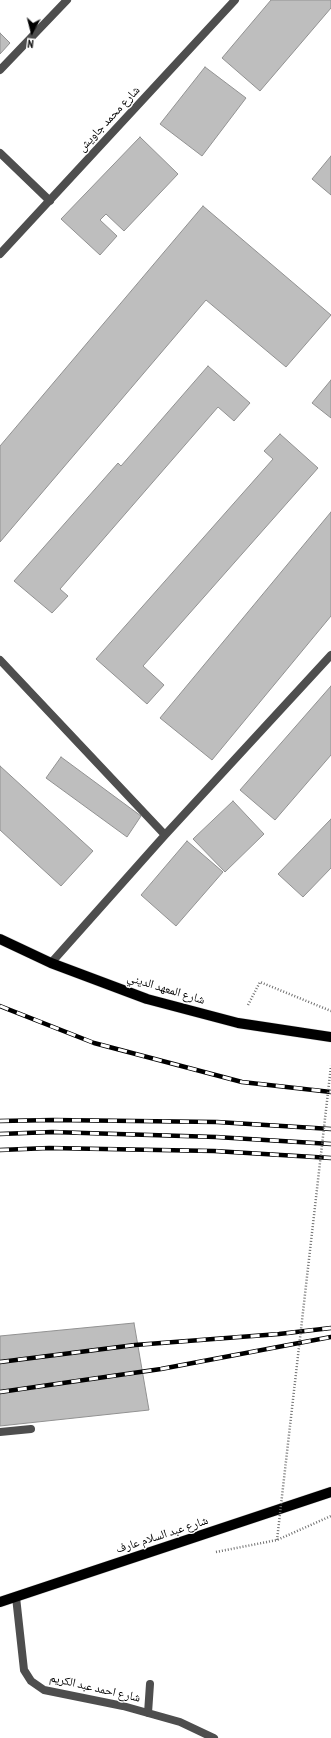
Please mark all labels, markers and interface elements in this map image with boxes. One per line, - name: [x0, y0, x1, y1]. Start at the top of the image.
- north arrow: [12, 12, 52, 52]
- text: N: [27, 37, 34, 51]
- street label: شارع محمد جاويش: [75, 83, 143, 155]
- street label: شارع المعهد الديني: [125, 970, 207, 1008]
- street label: شارع عبد السلام عارف: [114, 1513, 210, 1557]
- street label: شارع احمد عبد الكريم: [48, 1671, 142, 1705]

